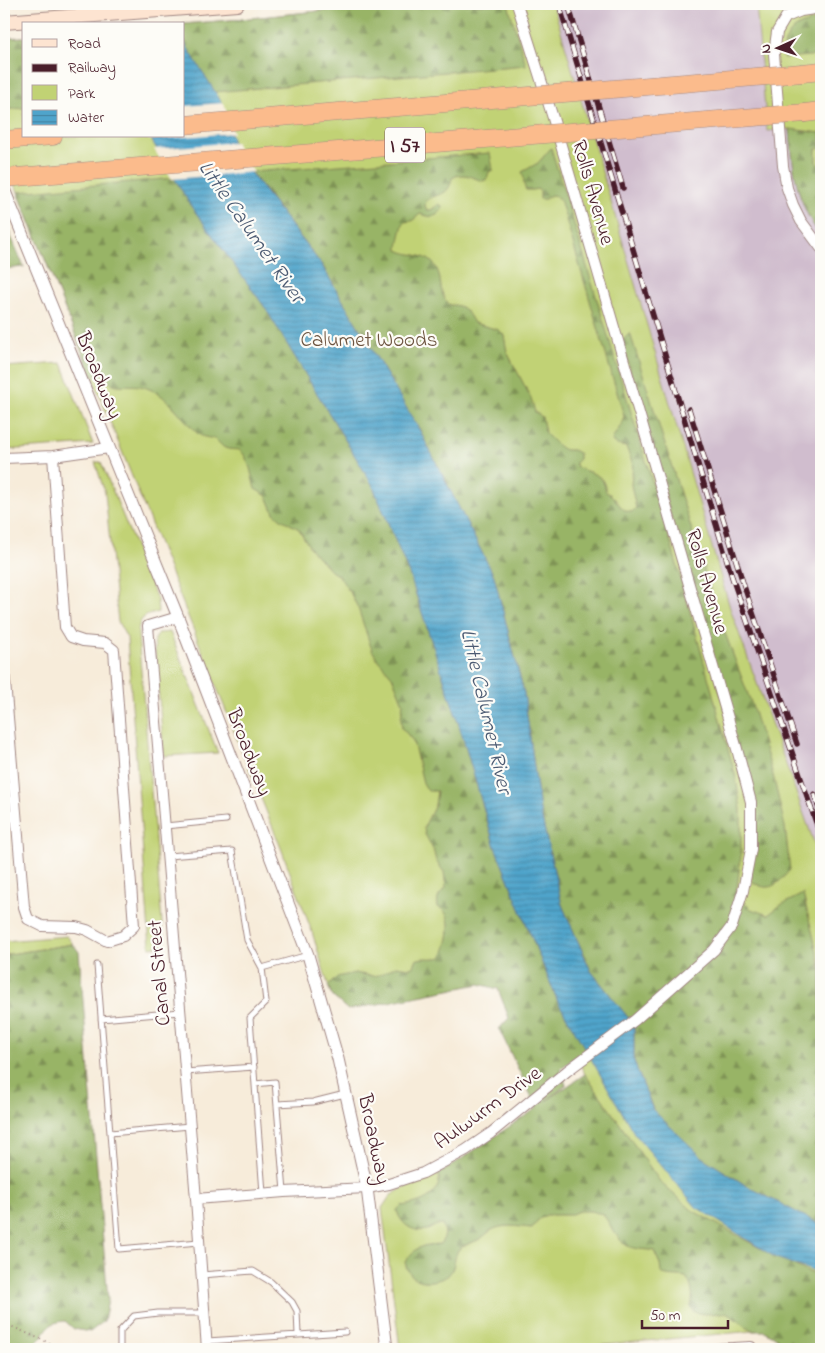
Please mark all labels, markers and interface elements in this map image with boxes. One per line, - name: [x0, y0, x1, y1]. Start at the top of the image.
- legend: [22, 22, 185, 138]
- north arrow: [752, 22, 802, 72]
- text: Road: [68, 33, 101, 55]
- text: N: [756, 43, 777, 54]
- text: Railway: [68, 57, 116, 80]
- text: Park: [68, 83, 96, 105]
- text: Water: [68, 107, 104, 129]
- road number: I 57: [385, 128, 425, 162]
- street label: Rolls Avenue: [563, 137, 621, 249]
- water label: Little Calumet River: [189, 155, 314, 313]
- park label: Calumet Woods: [301, 326, 437, 356]
- street label: Broadway: [65, 327, 129, 425]
- street label: Rolls Avenue: [677, 526, 735, 638]
- water label: Little Calumet River: [451, 626, 520, 800]
- street label: Broadway: [216, 704, 279, 802]
- street label: Canal Street: [140, 919, 180, 1027]
- street label: Aulwurm Drive: [428, 1059, 548, 1158]
- street label: Broadway: [347, 1091, 397, 1188]
- scale bar: [642, 1298, 729, 1330]
- text: 50 m: [650, 1305, 681, 1327]

